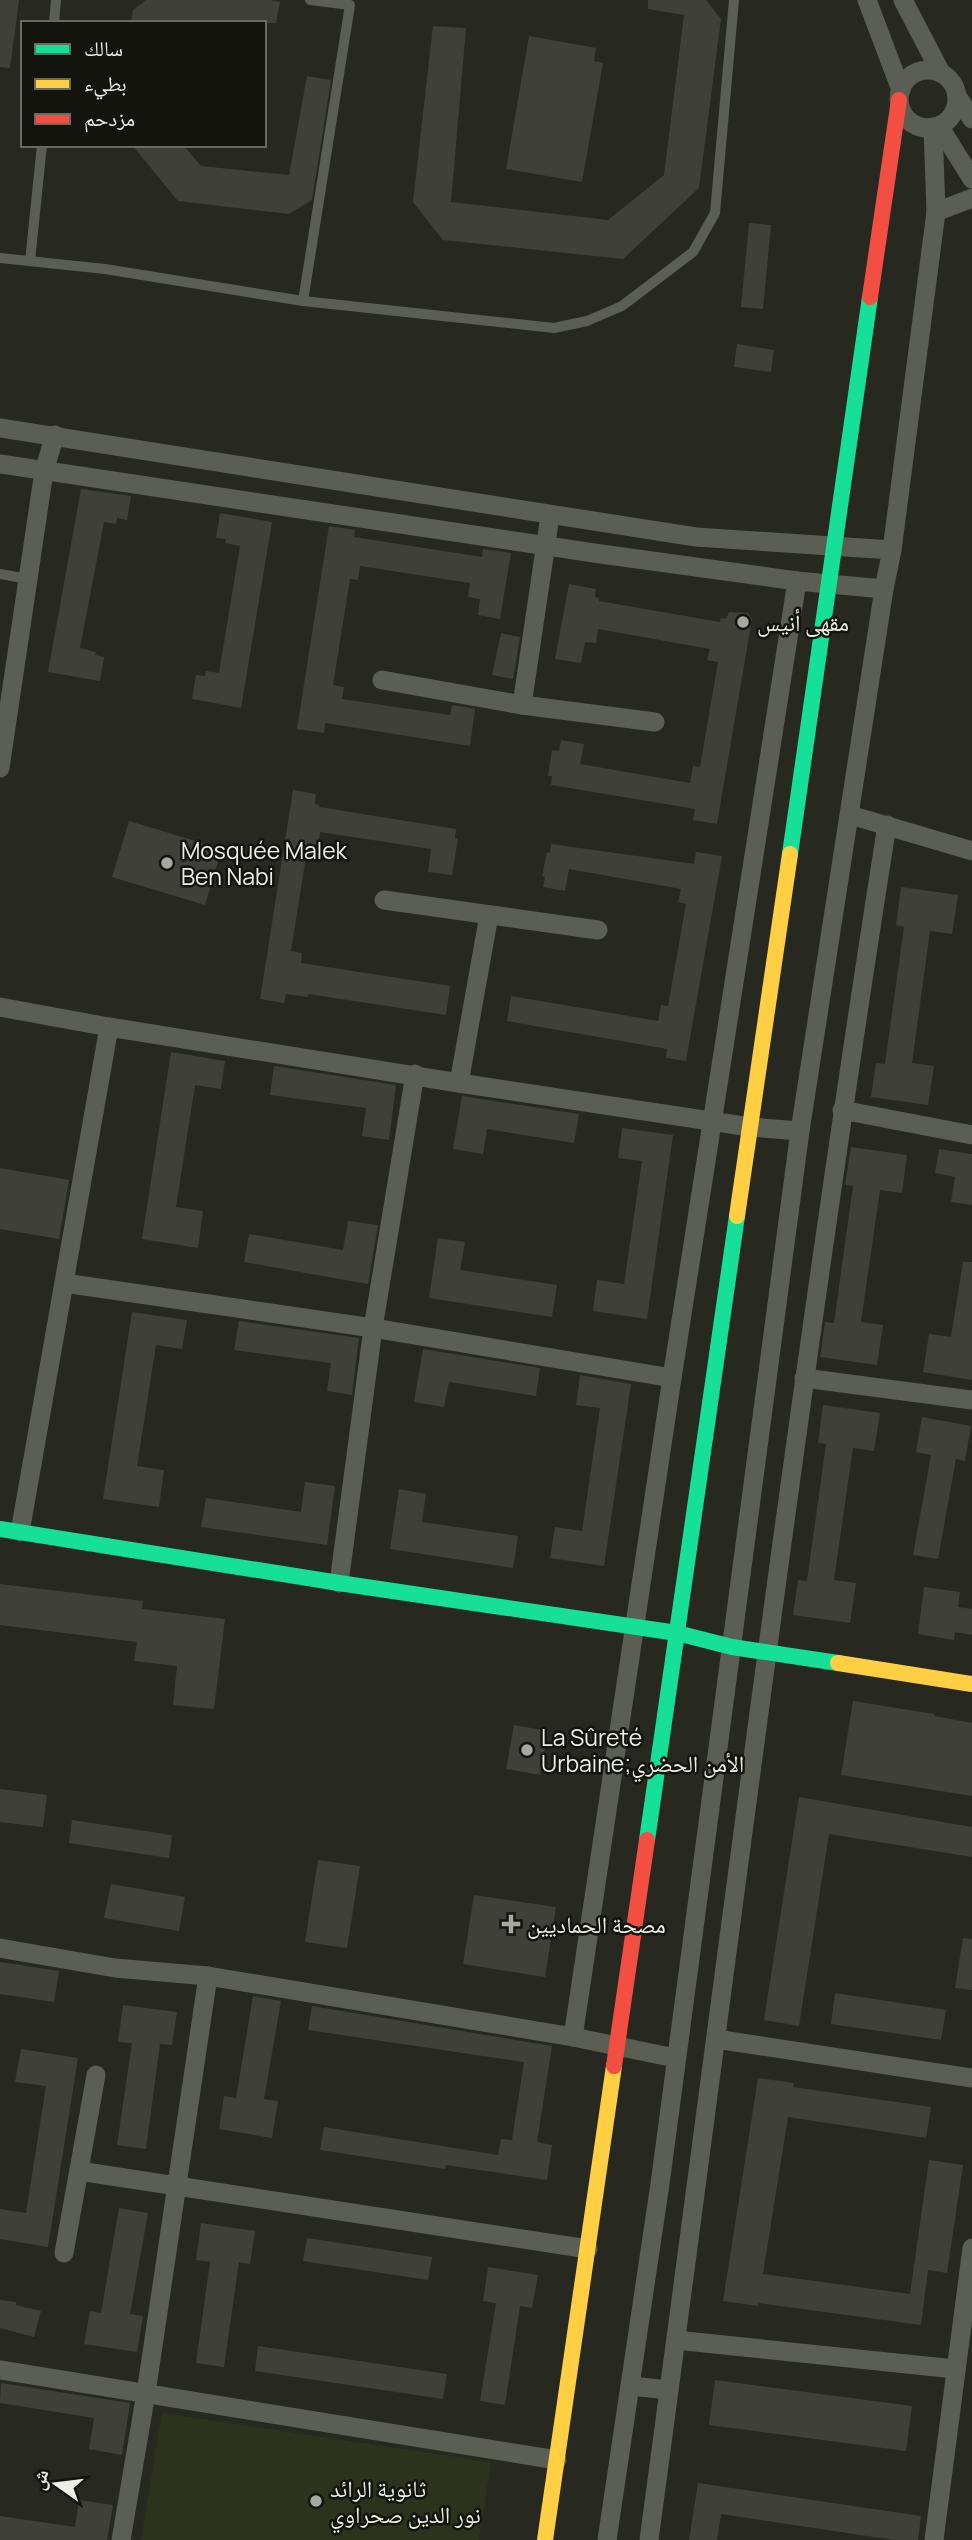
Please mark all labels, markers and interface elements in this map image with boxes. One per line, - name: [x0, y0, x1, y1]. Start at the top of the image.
- legend: [21, 21, 266, 147]
- text: سالك: [84, 34, 123, 62]
- text: بطيء: [84, 69, 127, 100]
- text: مزدحم: [84, 104, 135, 133]
- place label: مقهى أنيس: [757, 606, 849, 638]
- marker: مقهى أنيس: [735, 614, 751, 630]
- place label: Mosquée Malek Ben Nabi: [181, 834, 348, 892]
- marker: Mosquée Malek Ben Nabi: [159, 855, 175, 871]
- place label: La Sûreté Urbaine;الأمن الحضري: [541, 1721, 744, 1783]
- marker: La Sûreté Urbaine;الأمن الحضري: [519, 1742, 535, 1758]
- place label: مصحة الحماديين: [527, 1908, 666, 1940]
- marker: مصحة الحماديين: [501, 1914, 521, 1934]
- north arrow: [21, 2449, 91, 2519]
- text: ش: [24, 2467, 55, 2493]
- place label: ثانوية الرائد نور الدين صحراوي: [330, 2472, 481, 2534]
- marker: ثانوية الرائد نور الدين صحراوي: [308, 2493, 324, 2509]

